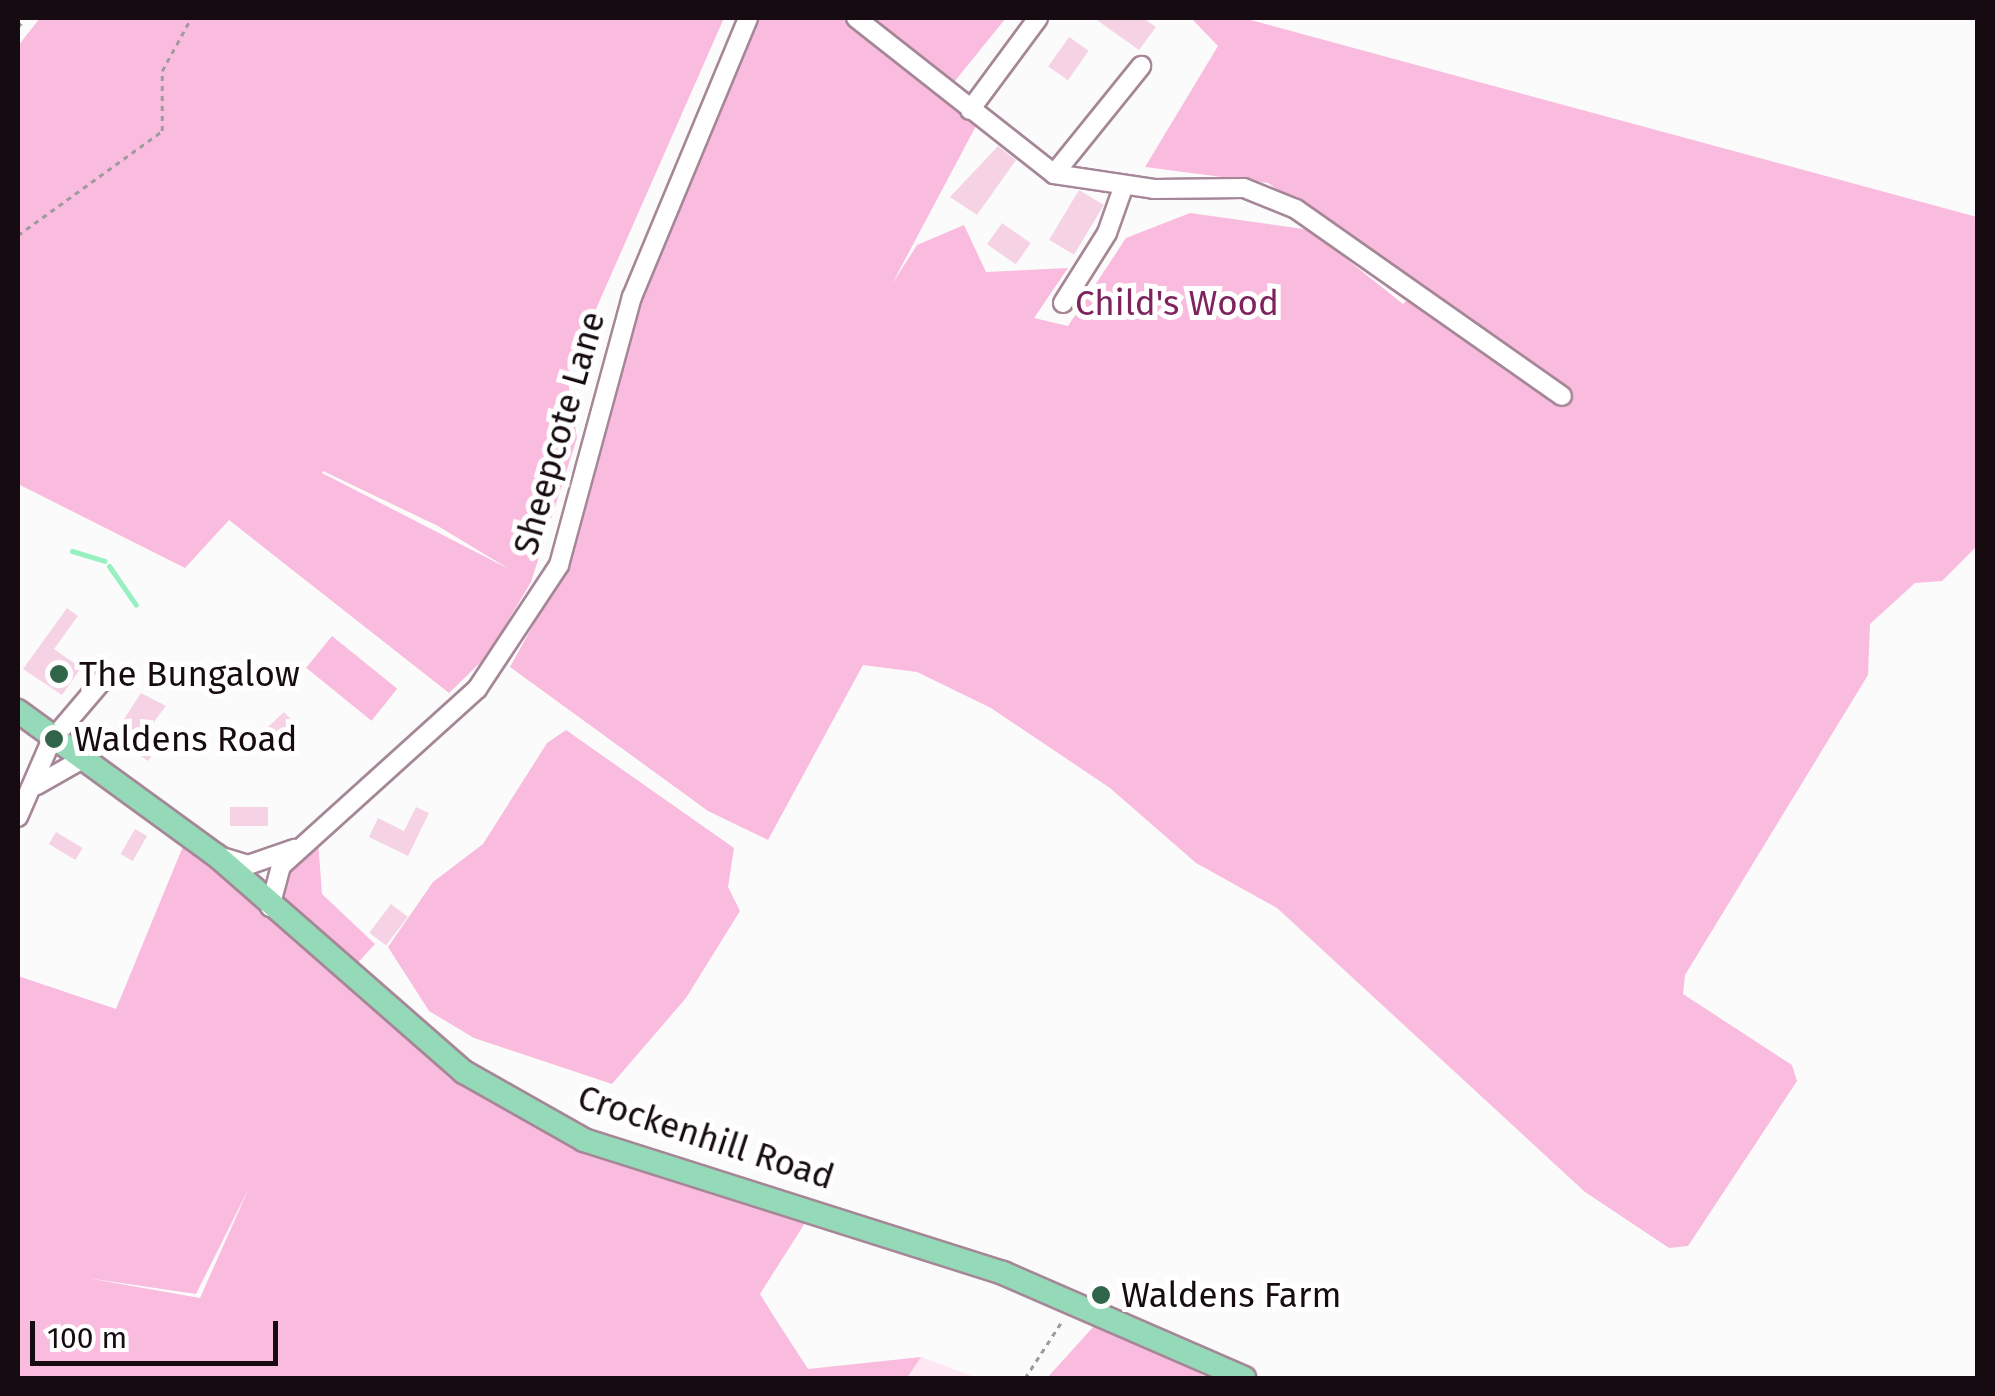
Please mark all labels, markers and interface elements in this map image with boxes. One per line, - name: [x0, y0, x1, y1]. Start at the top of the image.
- park label: Child's Wood: [1075, 282, 1279, 324]
- street label: Sheepcote Lane: [504, 306, 614, 560]
- place label: The Bungalow: [79, 653, 300, 695]
- marker: The Bungalow: [48, 663, 70, 685]
- place label: Waldens Road: [74, 718, 297, 760]
- marker: Waldens Road: [43, 728, 65, 750]
- street label: Crockenhill Road: [573, 1076, 839, 1198]
- place label: Waldens Farm: [1121, 1274, 1341, 1316]
- marker: Waldens Farm: [1090, 1284, 1112, 1306]
- scale bar: [35, 1301, 282, 1363]
- text: 100 m: [47, 1320, 127, 1356]

